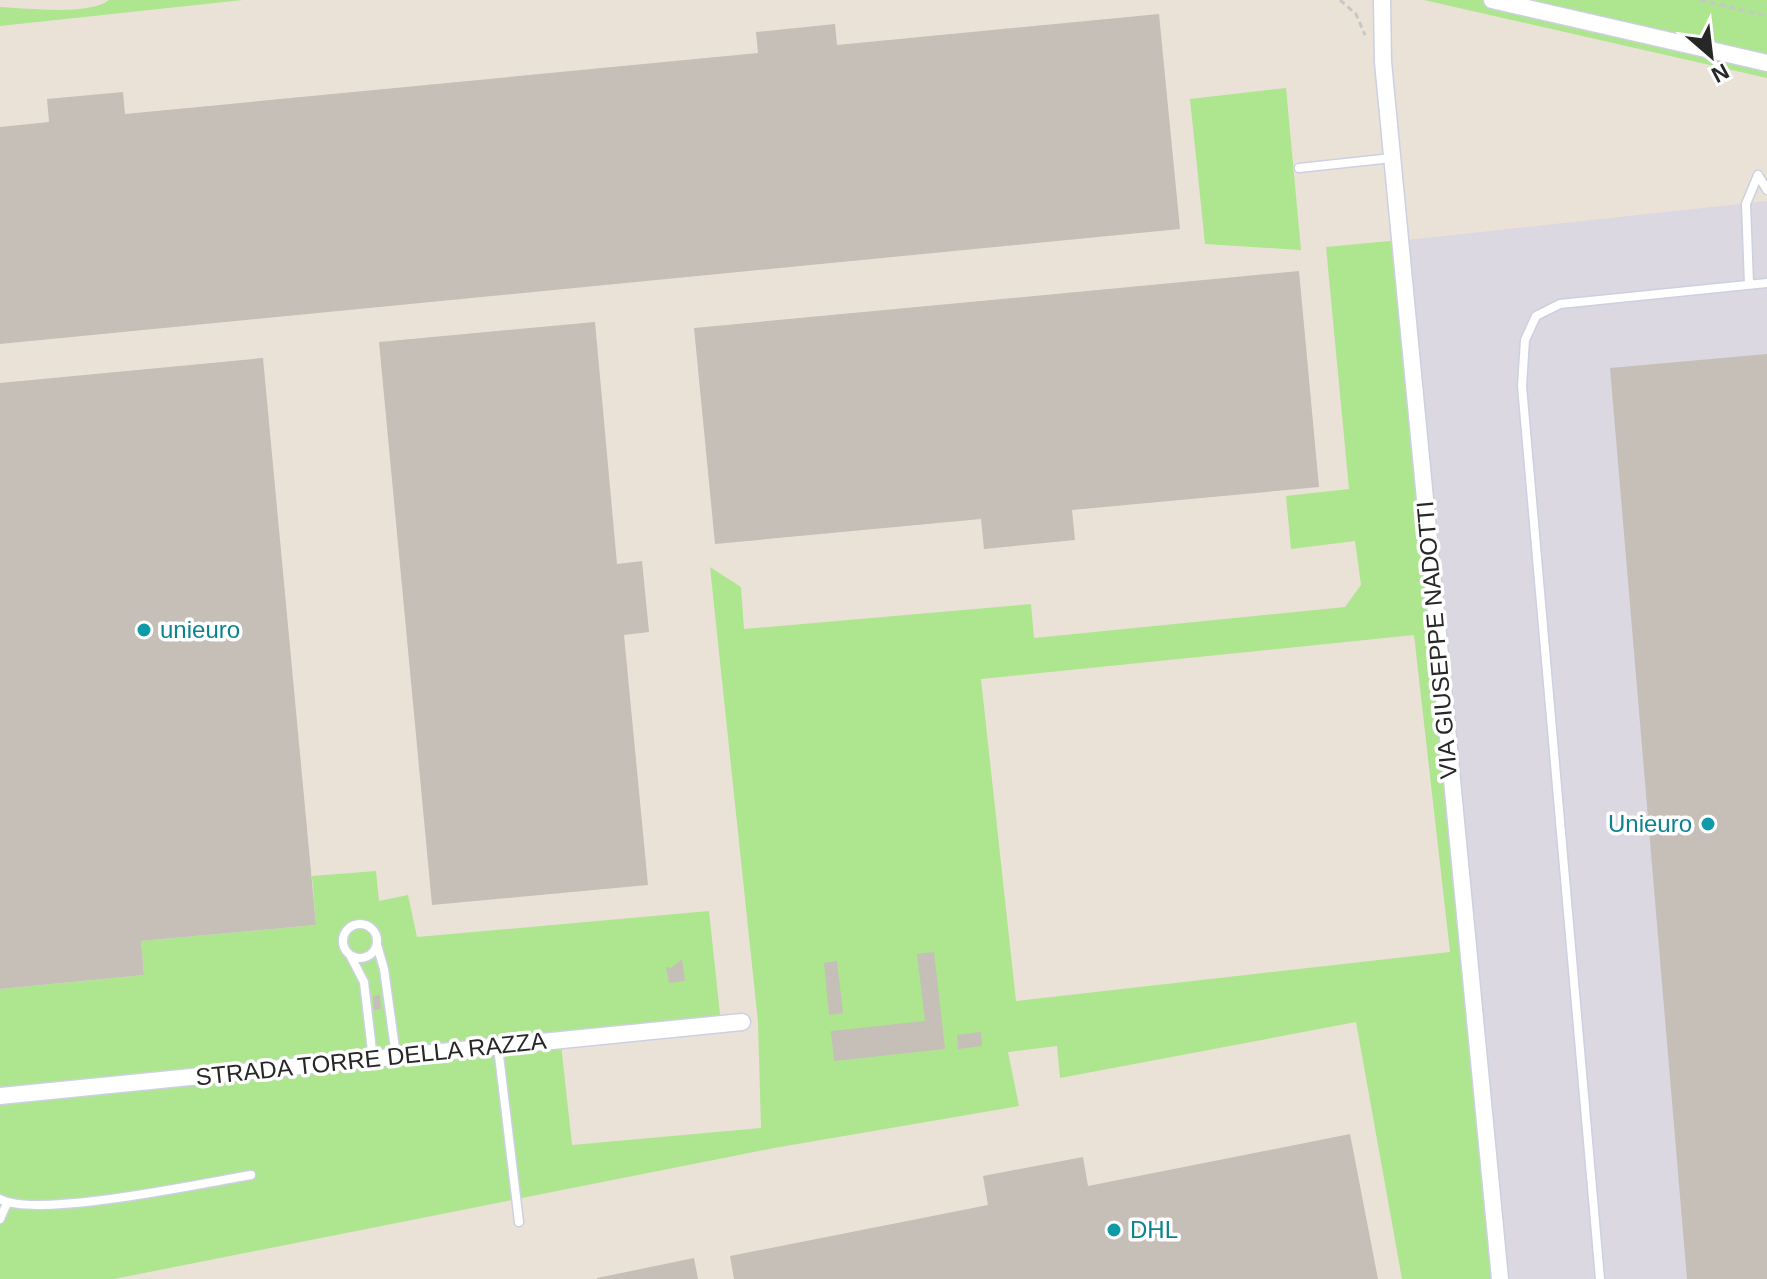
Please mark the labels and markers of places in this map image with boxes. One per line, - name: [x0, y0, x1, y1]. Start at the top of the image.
- place label: unieuro: [160, 616, 240, 643]
- marker: unieuro: [135, 621, 153, 639]
- place label: Unieuro: [1608, 810, 1692, 837]
- marker: Unieuro: [1699, 815, 1717, 833]
- place label: DHL: [1130, 1216, 1178, 1243]
- marker: DHL: [1105, 1221, 1123, 1239]

